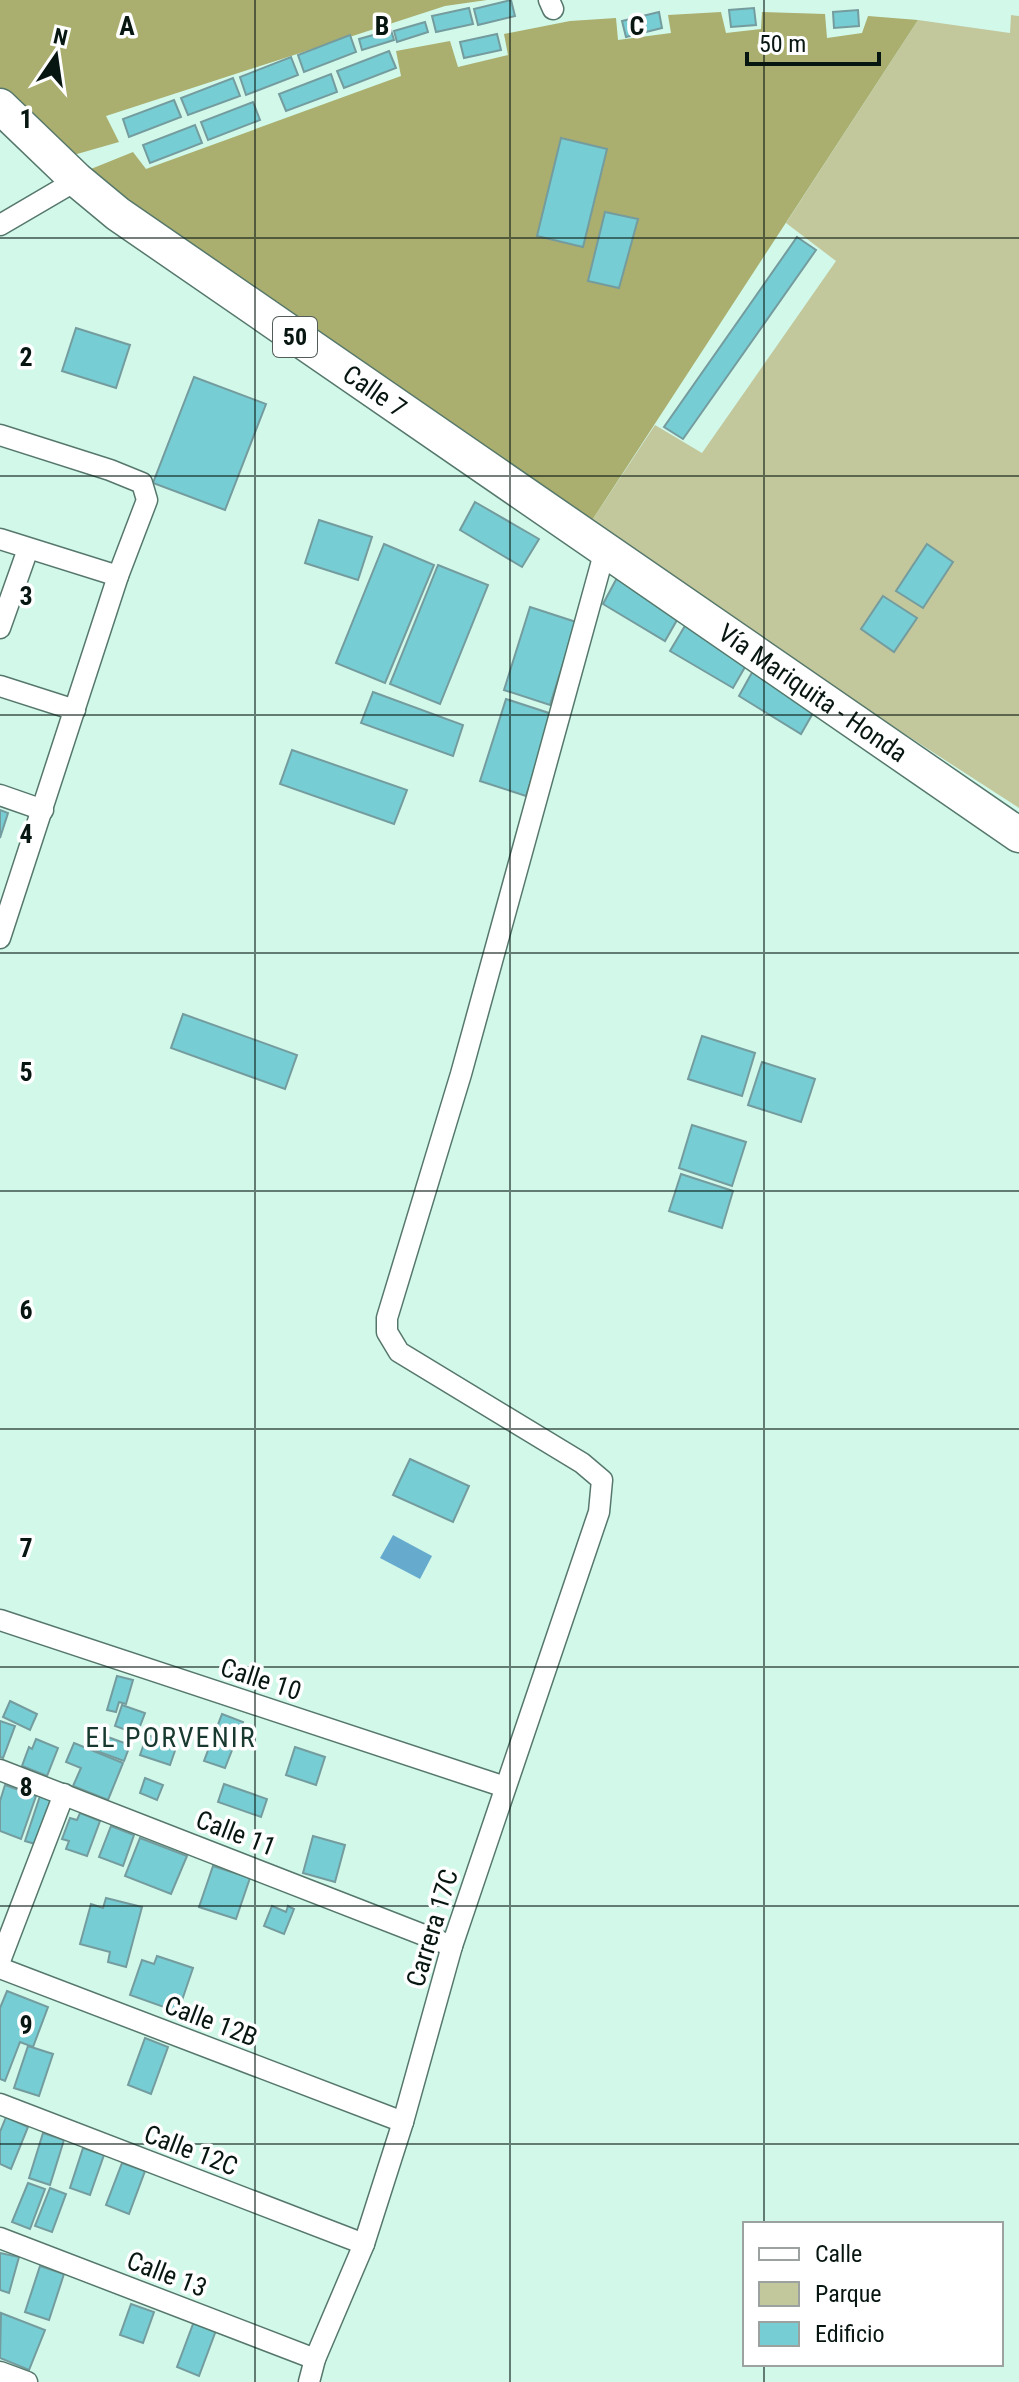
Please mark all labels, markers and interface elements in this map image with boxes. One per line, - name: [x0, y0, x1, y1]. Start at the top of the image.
- text: A: [119, 11, 135, 41]
- text: B: [375, 11, 389, 41]
- text: C: [630, 11, 645, 41]
- north arrow: [16, 16, 96, 96]
- scale bar: [747, 16, 879, 66]
- text: N: [51, 23, 70, 51]
- text: 50 m: [759, 30, 806, 58]
- text: 1: [19, 104, 33, 134]
- road number: 50: [273, 317, 317, 357]
- text: 2: [19, 342, 33, 372]
- street label: Calle 7: [337, 359, 412, 423]
- text: 3: [19, 581, 33, 611]
- street label: Vía Mariquita - Honda: [713, 617, 913, 768]
- text: 4: [19, 819, 33, 849]
- text: 5: [19, 1057, 33, 1087]
- text: 6: [19, 1295, 33, 1325]
- text: 7: [19, 1533, 33, 1563]
- street label: Calle 10: [217, 1652, 305, 1706]
- district label: EL PORVENIR: [85, 1721, 257, 1754]
- text: 8: [19, 1772, 33, 1802]
- street label: Calle 11: [192, 1804, 280, 1862]
- street label: Carrera 17C: [400, 1866, 464, 1990]
- street label: Calle 12B: [160, 1990, 262, 2052]
- text: 9: [19, 2010, 33, 2040]
- street label: Calle 12C: [140, 2118, 242, 2182]
- legend: [743, 2222, 1003, 2366]
- text: Calle: [815, 2240, 862, 2268]
- street label: Calle 13: [123, 2245, 211, 2303]
- text: Parque: [815, 2280, 882, 2308]
- text: Edificio: [815, 2320, 885, 2348]

